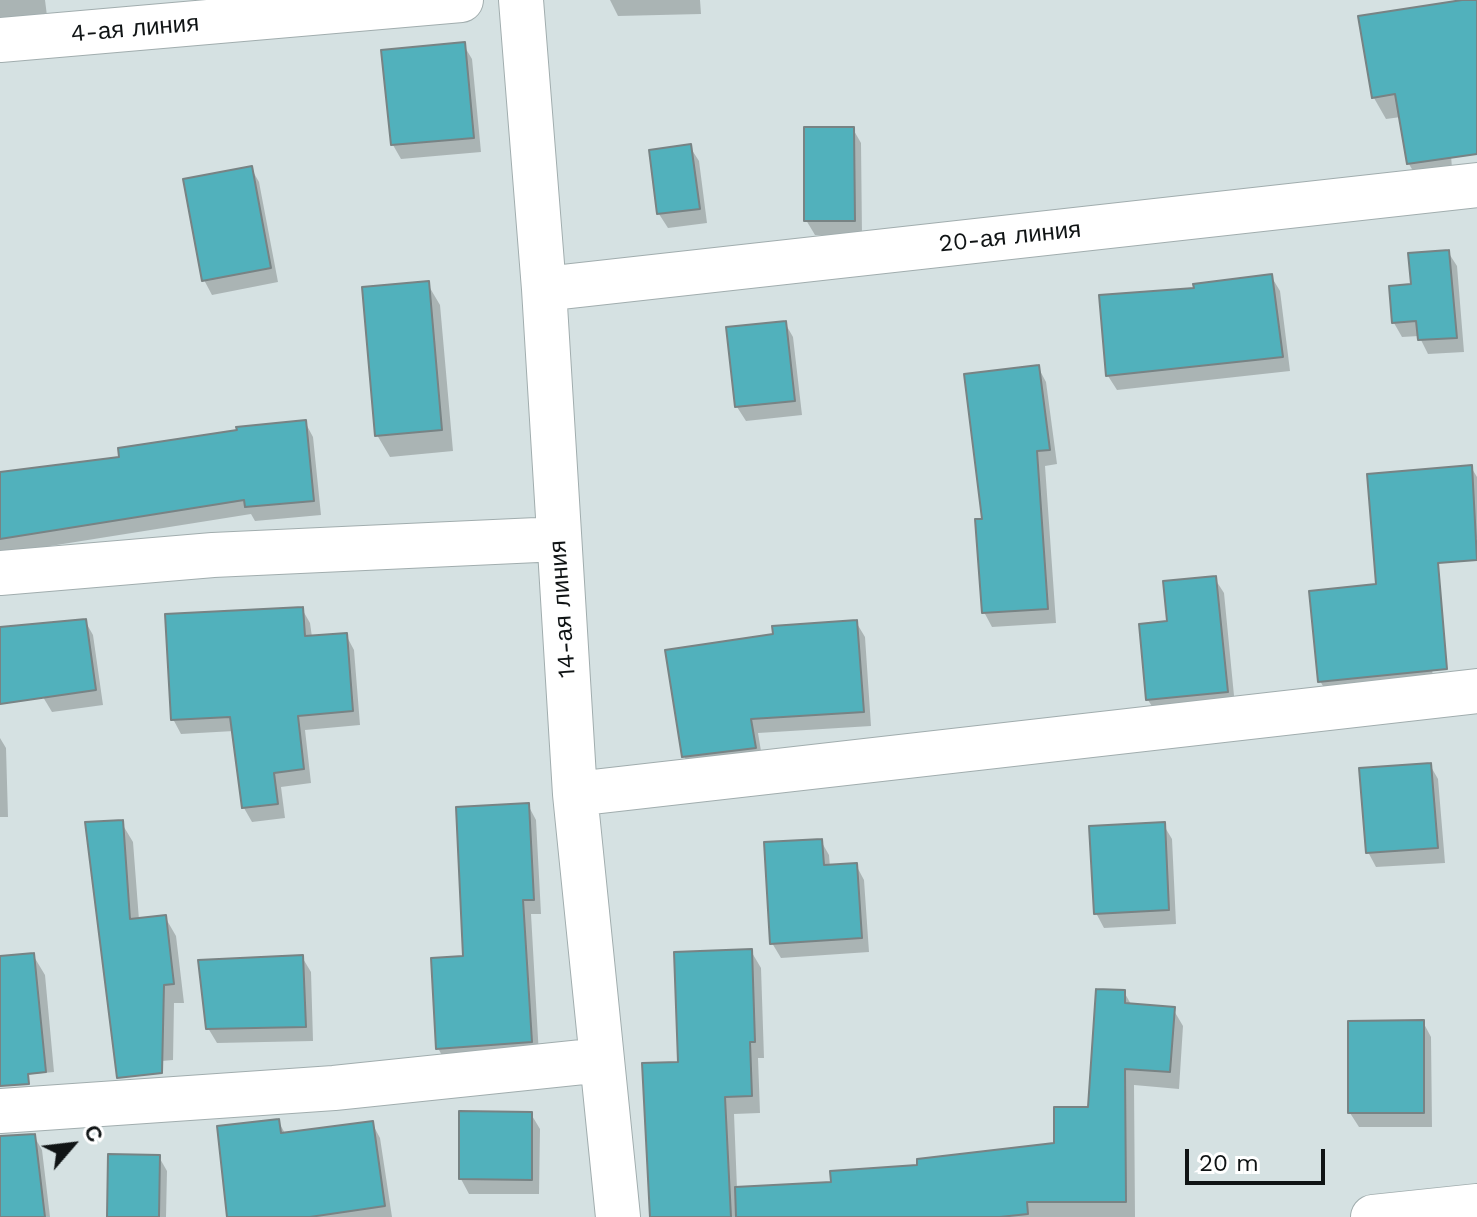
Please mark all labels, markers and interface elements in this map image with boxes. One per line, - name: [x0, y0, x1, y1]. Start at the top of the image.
- street label: 4-ая линия: [70, 9, 200, 49]
- street label: 20-ая линия: [938, 215, 1082, 259]
- street label: 14-ая линия: [544, 539, 582, 679]
- north arrow: [32, 1105, 112, 1185]
- text: С: [79, 1121, 108, 1146]
- scale bar: [1189, 1133, 1329, 1183]
- text: 20 m: [1199, 1149, 1259, 1177]

